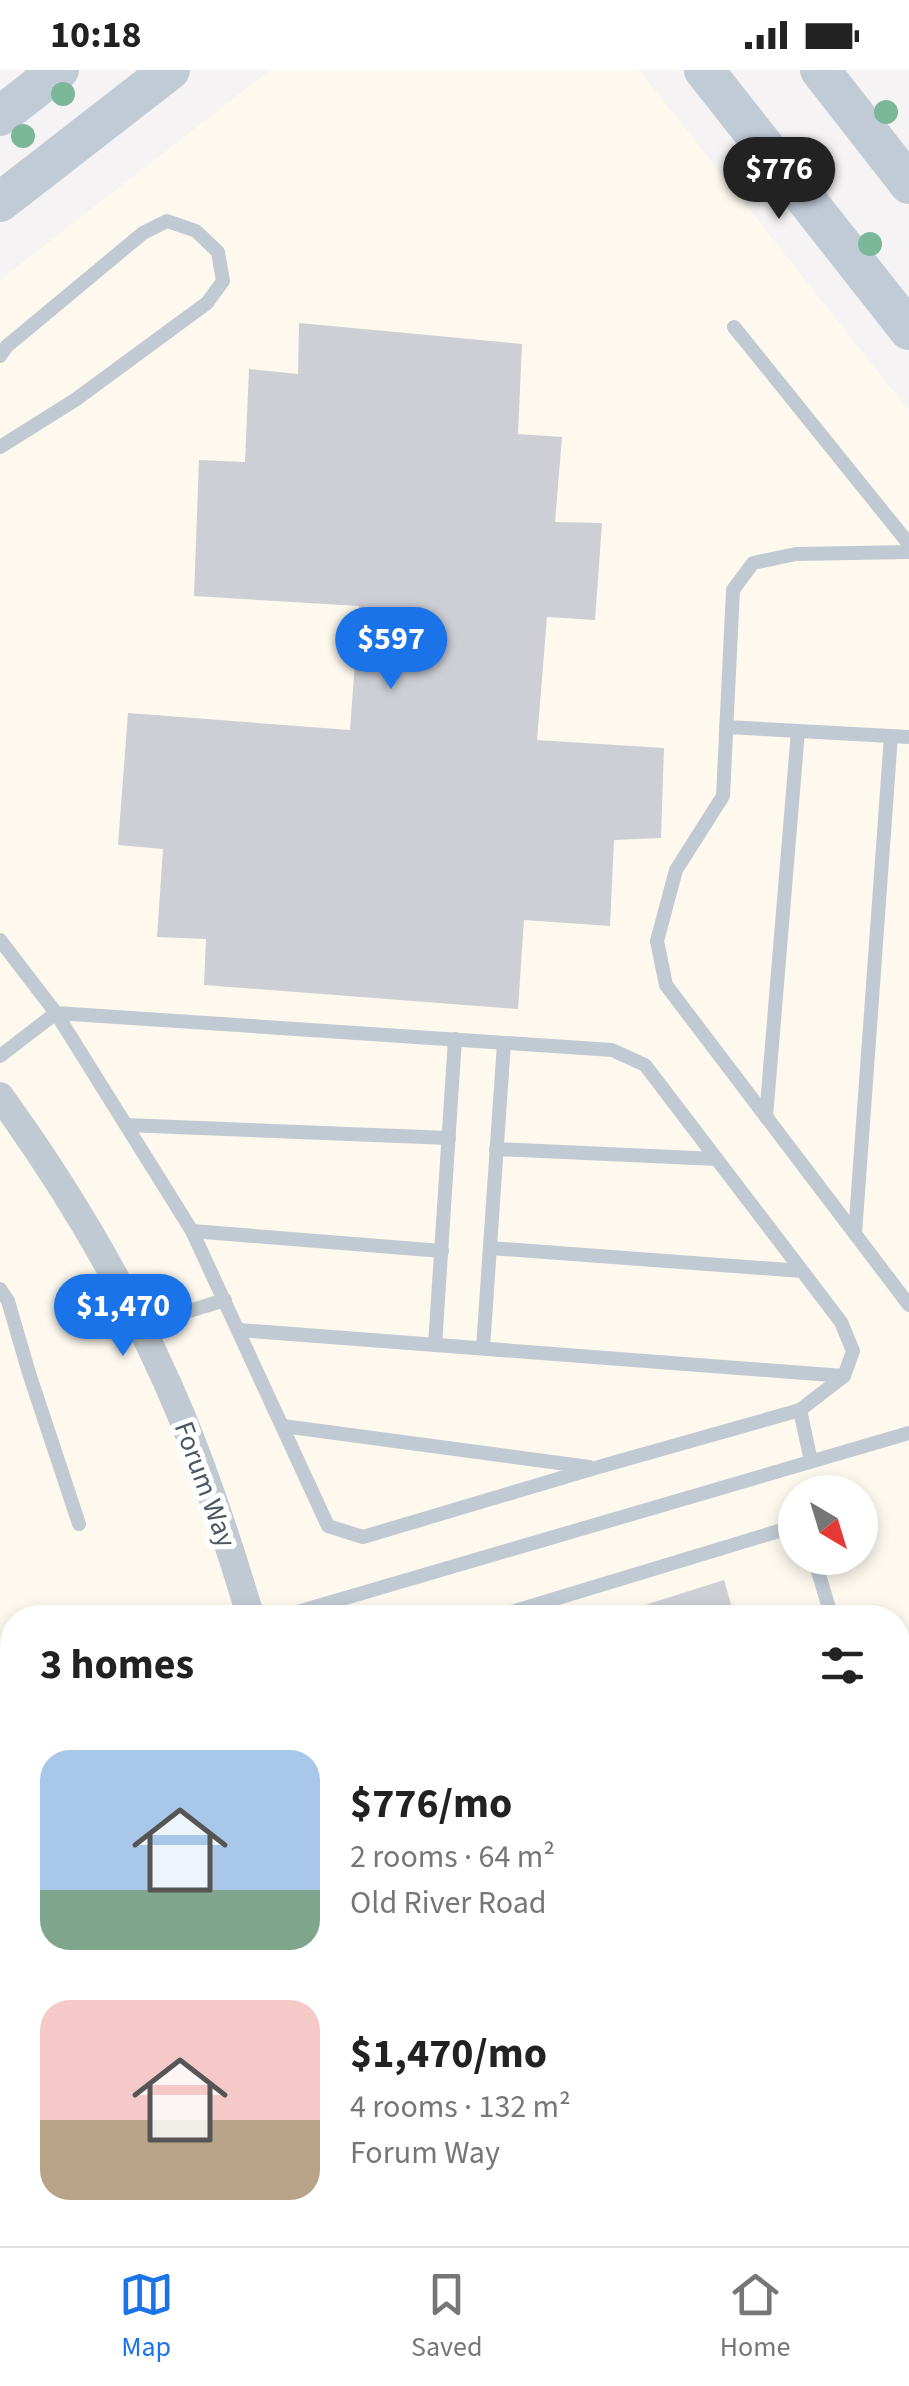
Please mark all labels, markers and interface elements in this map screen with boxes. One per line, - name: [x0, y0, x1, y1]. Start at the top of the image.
- text: 10:18: [50, 8, 142, 62]
- pin: $776: [720, 137, 838, 222]
- text: $776: [745, 146, 813, 192]
- pin: $597: [332, 607, 450, 692]
- text: $597: [357, 616, 425, 662]
- pin: $1,470: [42, 1274, 204, 1359]
- text: $1,470: [76, 1283, 170, 1329]
- street label: Forum Way: [164, 1416, 246, 1553]
- north arrow: [778, 1475, 878, 1575]
- map controls: [778, 1475, 878, 1575]
- text: 3 homes: [40, 1635, 194, 1695]
- icon: filters: [815, 1638, 870, 1693]
- text: $776/mo: [350, 1774, 512, 1834]
- icon: home: [120, 1790, 240, 1910]
- text: 2 rooms · 64 m²: [350, 1834, 555, 1880]
- text: Old River Road: [350, 1880, 547, 1926]
- text: $1,470/mo: [350, 2024, 547, 2084]
- icon: home: [120, 2040, 240, 2160]
- text: 4 rooms · 132 m²: [350, 2084, 571, 2130]
- text: Forum Way: [350, 2130, 500, 2176]
- tab: Map: [119, 2267, 174, 2367]
- tab: Saved: [411, 2267, 482, 2367]
- tab: Home: [720, 2267, 790, 2367]

